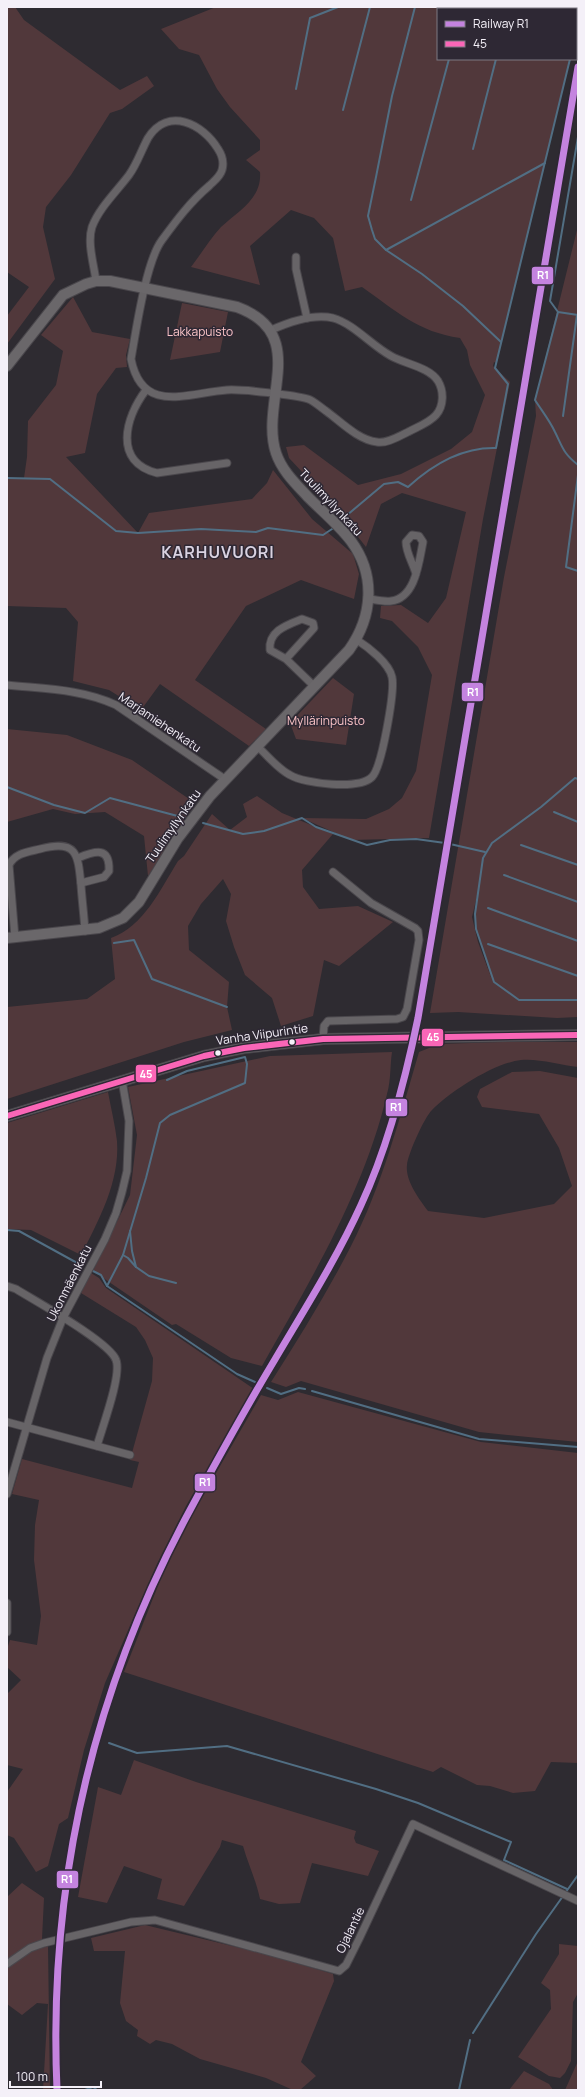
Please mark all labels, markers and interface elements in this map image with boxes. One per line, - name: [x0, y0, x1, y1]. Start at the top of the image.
- legend: [437, 8, 577, 60]
- text: Railway R1: [473, 15, 529, 32]
- text: 45: [473, 35, 487, 52]
- line badge: R1: [531, 266, 554, 285]
- text: R1: [537, 267, 549, 282]
- park label: Lakkapuisto: [167, 323, 233, 340]
- street label: Tuulimyllynkatu: [295, 465, 367, 539]
- district label: KARHUVUORI: [161, 541, 275, 563]
- line badge: R1: [461, 682, 484, 702]
- text: R1: [467, 684, 479, 699]
- street label: Marjamiehenkatu: [115, 688, 205, 756]
- park label: Myllärinpuisto: [287, 712, 365, 729]
- street label: Tuulimyllynkatu: [141, 786, 205, 866]
- street label: Vanha Viipurintie: [215, 1019, 309, 1049]
- line badge: 45: [421, 1028, 444, 1047]
- text: 45: [426, 1029, 440, 1044]
- unlabelled marker: [287, 1037, 297, 1047]
- unlabelled marker: [213, 1048, 223, 1058]
- line badge: 45: [135, 1064, 157, 1083]
- text: 45: [139, 1066, 153, 1081]
- line badge: R1: [385, 1098, 408, 1117]
- text: R1: [390, 1099, 402, 1114]
- street label: Ukonmäenkatu: [42, 1242, 96, 1324]
- line badge: R1: [194, 1473, 216, 1492]
- text: R1: [199, 1474, 211, 1489]
- line badge: R1: [56, 1870, 79, 1889]
- text: R1: [61, 1871, 73, 1886]
- street label: Ojalantie: [331, 1904, 369, 1956]
- scale bar: [10, 2063, 101, 2089]
- text: 100 m: [16, 2068, 48, 2085]

